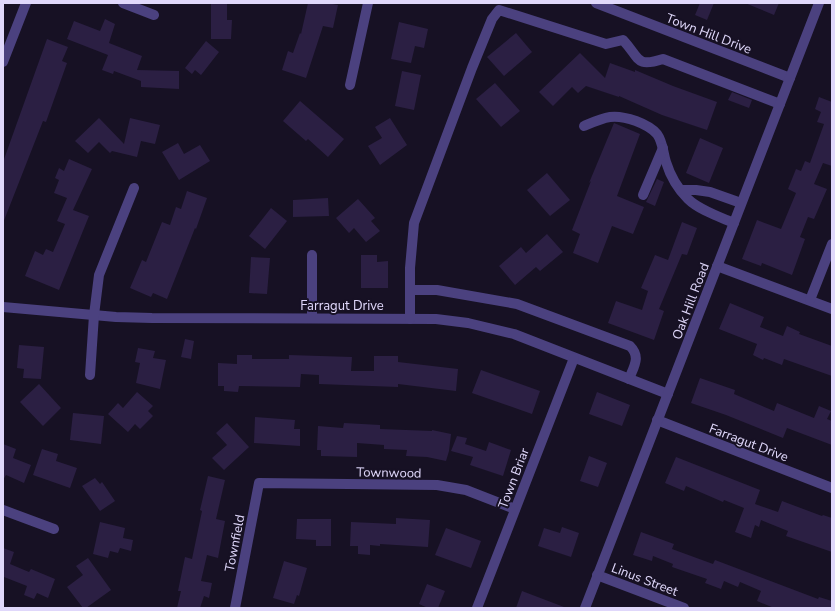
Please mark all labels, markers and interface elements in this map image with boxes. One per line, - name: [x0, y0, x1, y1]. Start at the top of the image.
- street label: Town Hill Drive: [663, 9, 754, 59]
- street label: Oak Hill Road: [668, 260, 714, 342]
- street label: Farragut Drive: [300, 297, 384, 315]
- street label: Farragut Drive: [706, 420, 791, 466]
- street label: Town Briar: [494, 445, 534, 511]
- street label: Townwood: [356, 463, 422, 483]
- street label: Townfield: [221, 513, 249, 573]
- street label: Linus Street: [609, 559, 681, 601]

